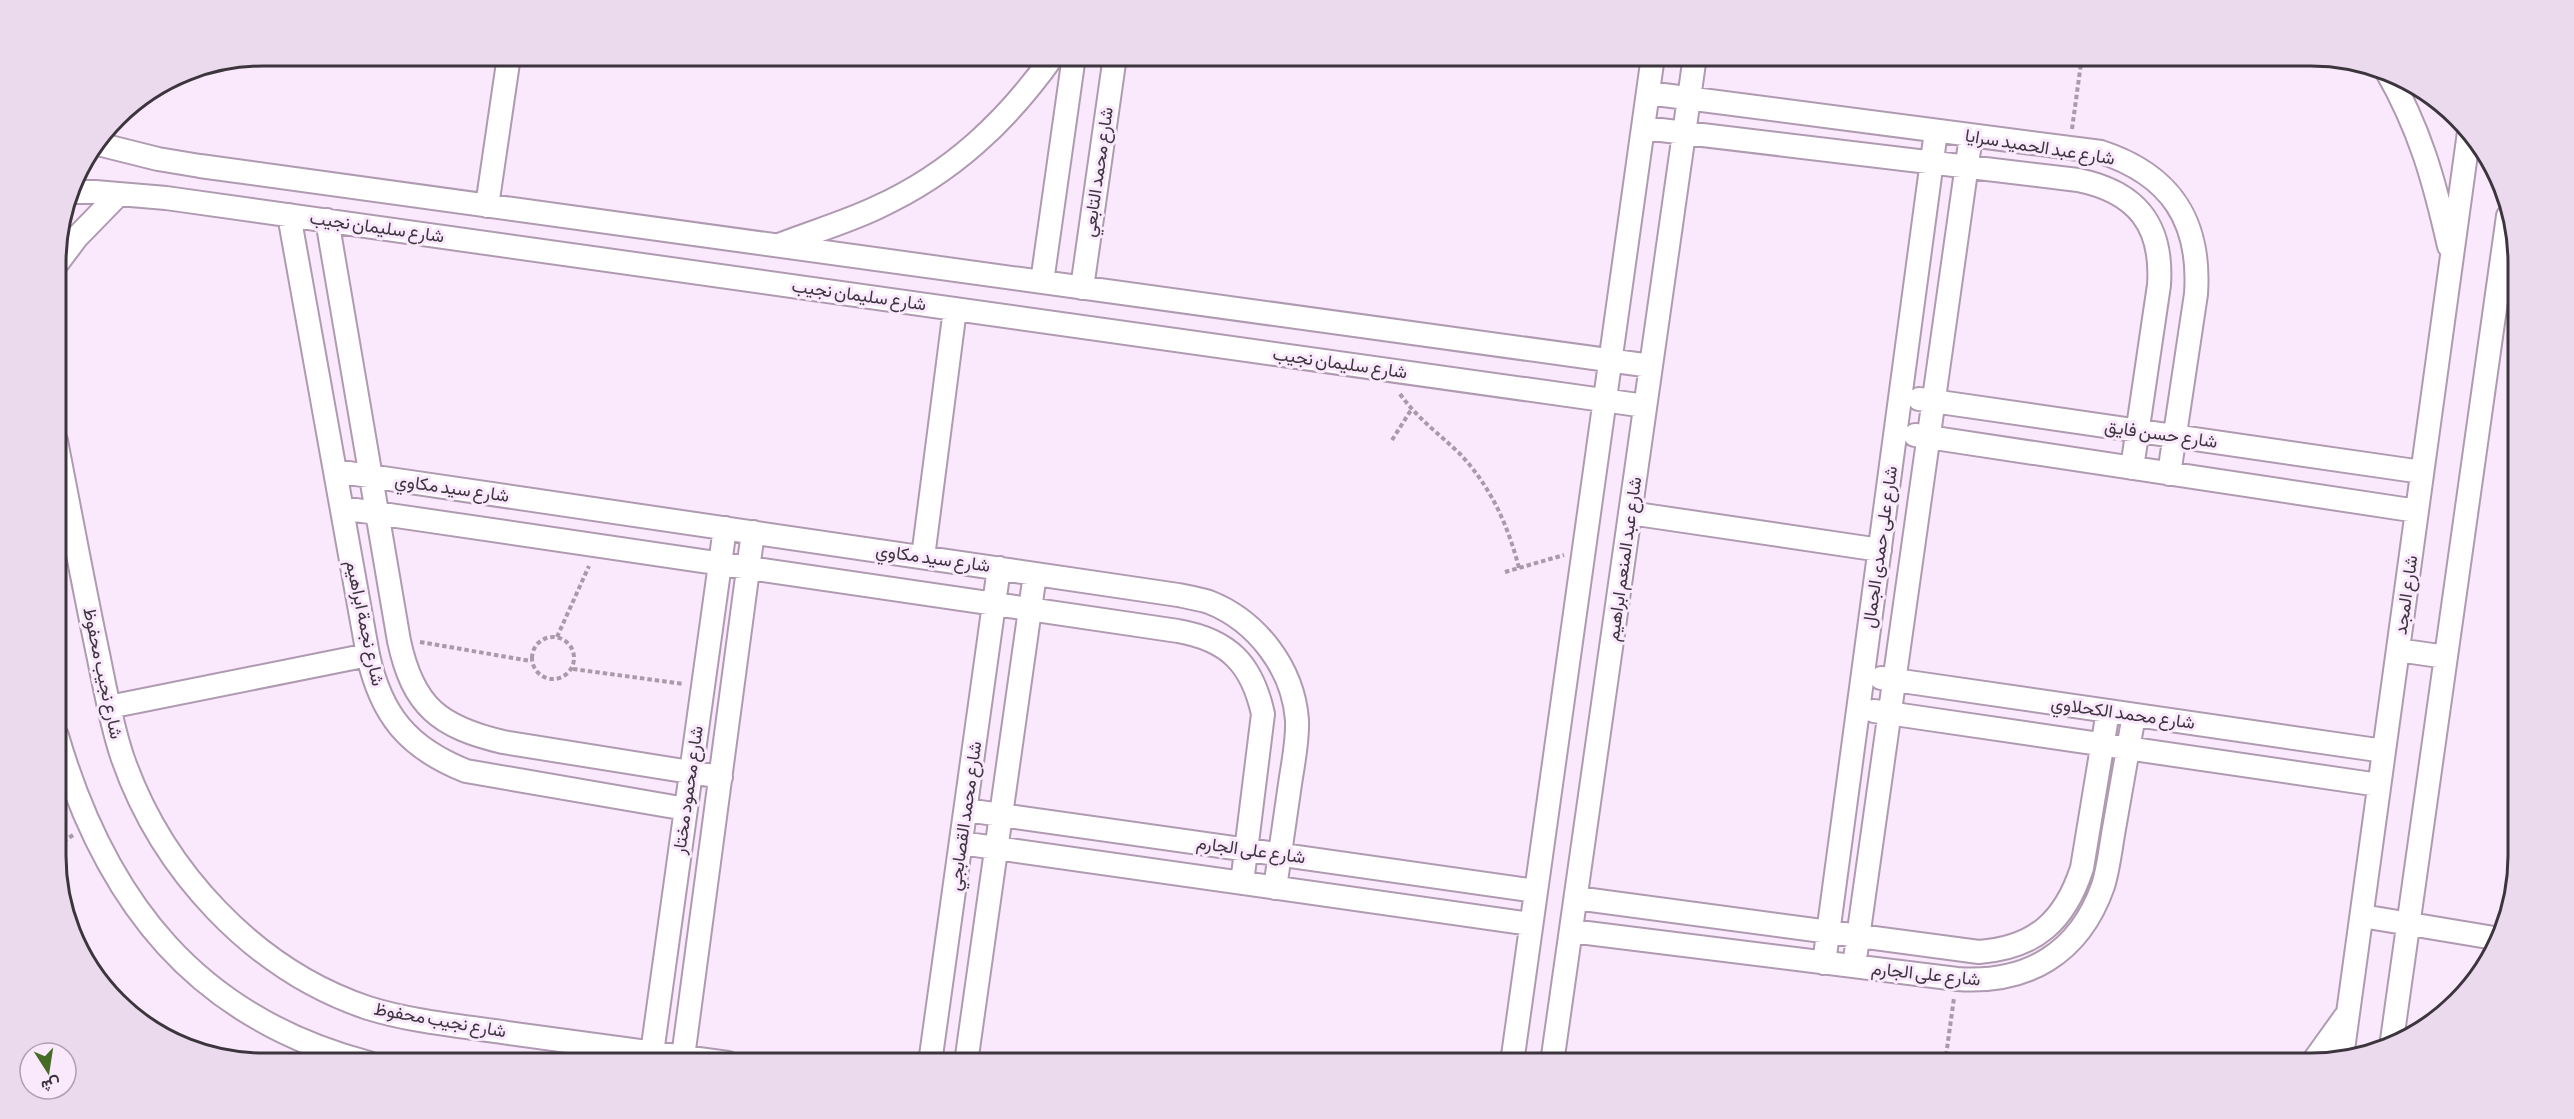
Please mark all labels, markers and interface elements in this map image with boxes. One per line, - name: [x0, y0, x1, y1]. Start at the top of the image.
- street label: شارع محمد التابعي: [1078, 106, 1122, 239]
- street label: شارع عبد الحميد سرايا: [1963, 124, 2116, 171]
- street label: شارع سليمان نجيب: [308, 207, 446, 248]
- street label: شارع سليمان نجيب: [790, 275, 928, 316]
- street label: شارع سليمان نجيب: [1271, 343, 1409, 384]
- street label: شارع حسن فايق: [2103, 415, 2219, 454]
- street label: شارع على حمدى الجمال: [1858, 465, 1903, 629]
- street label: شارع سيد مكاوي: [393, 469, 511, 511]
- street label: شارع عبد المنعم ابراهيم: [1602, 475, 1647, 643]
- street label: شارع سيد مكاوي: [874, 539, 992, 581]
- street label: شارع المجد: [2390, 554, 2423, 636]
- street label: شارع نجمة ابراهيم: [340, 558, 389, 688]
- street label: شارع نجيب محفوظ: [77, 605, 128, 741]
- street label: شارع محمد الكحلاوي: [2049, 692, 2196, 738]
- street label: شارع محمود مختار: [668, 724, 709, 857]
- street label: شارع محمد القصابجي: [944, 740, 990, 893]
- street label: شارع على الجارم: [1195, 831, 1307, 870]
- street label: شارع على الجارم: [1870, 957, 1982, 992]
- street label: شارع نجيب محفوظ: [372, 998, 508, 1043]
- north arrow: [18, 1041, 78, 1101]
- text: ش: [40, 1074, 62, 1096]

